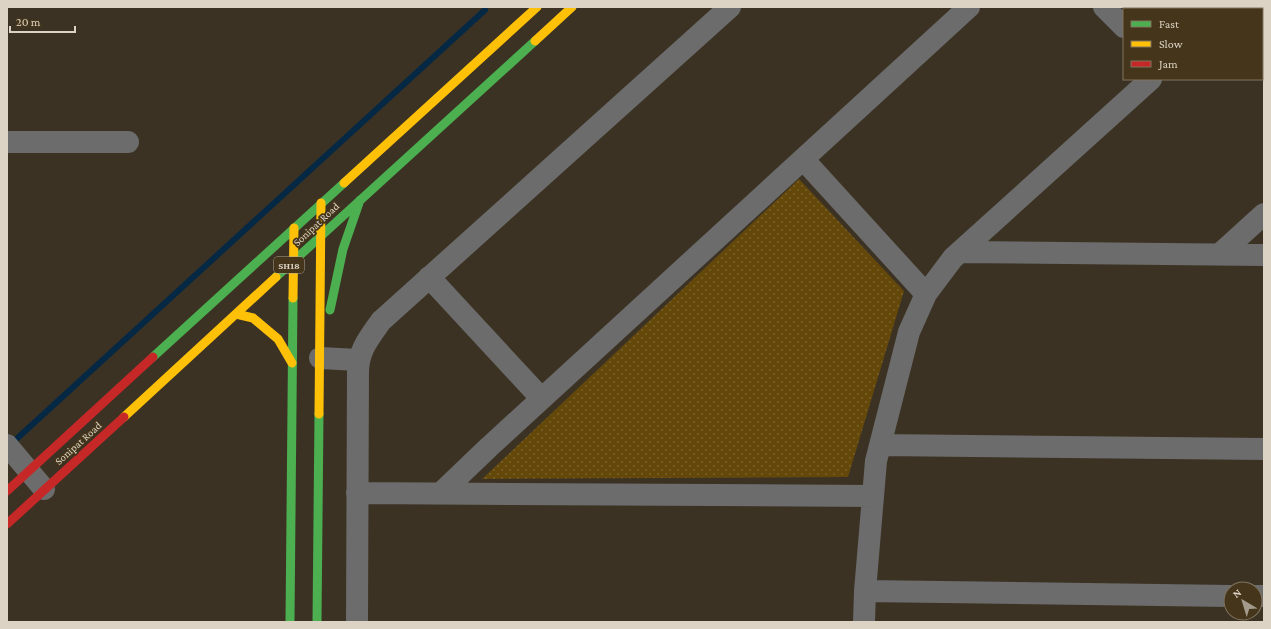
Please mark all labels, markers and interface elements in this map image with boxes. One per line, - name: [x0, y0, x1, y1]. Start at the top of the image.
- scale bar: [10, 8, 75, 34]
- legend: [1123, 8, 1263, 80]
- text: 20 m: [16, 15, 41, 29]
- text: Fast: [1159, 17, 1180, 31]
- text: Slow: [1159, 37, 1183, 51]
- text: Jam: [1158, 57, 1178, 71]
- street label: Sonipat Road: [291, 200, 342, 249]
- road number: SH18: [274, 257, 304, 273]
- street label: Sonipat Road: [52, 419, 104, 468]
- north arrow: [1223, 581, 1263, 621]
- text: N: [1230, 586, 1244, 600]

